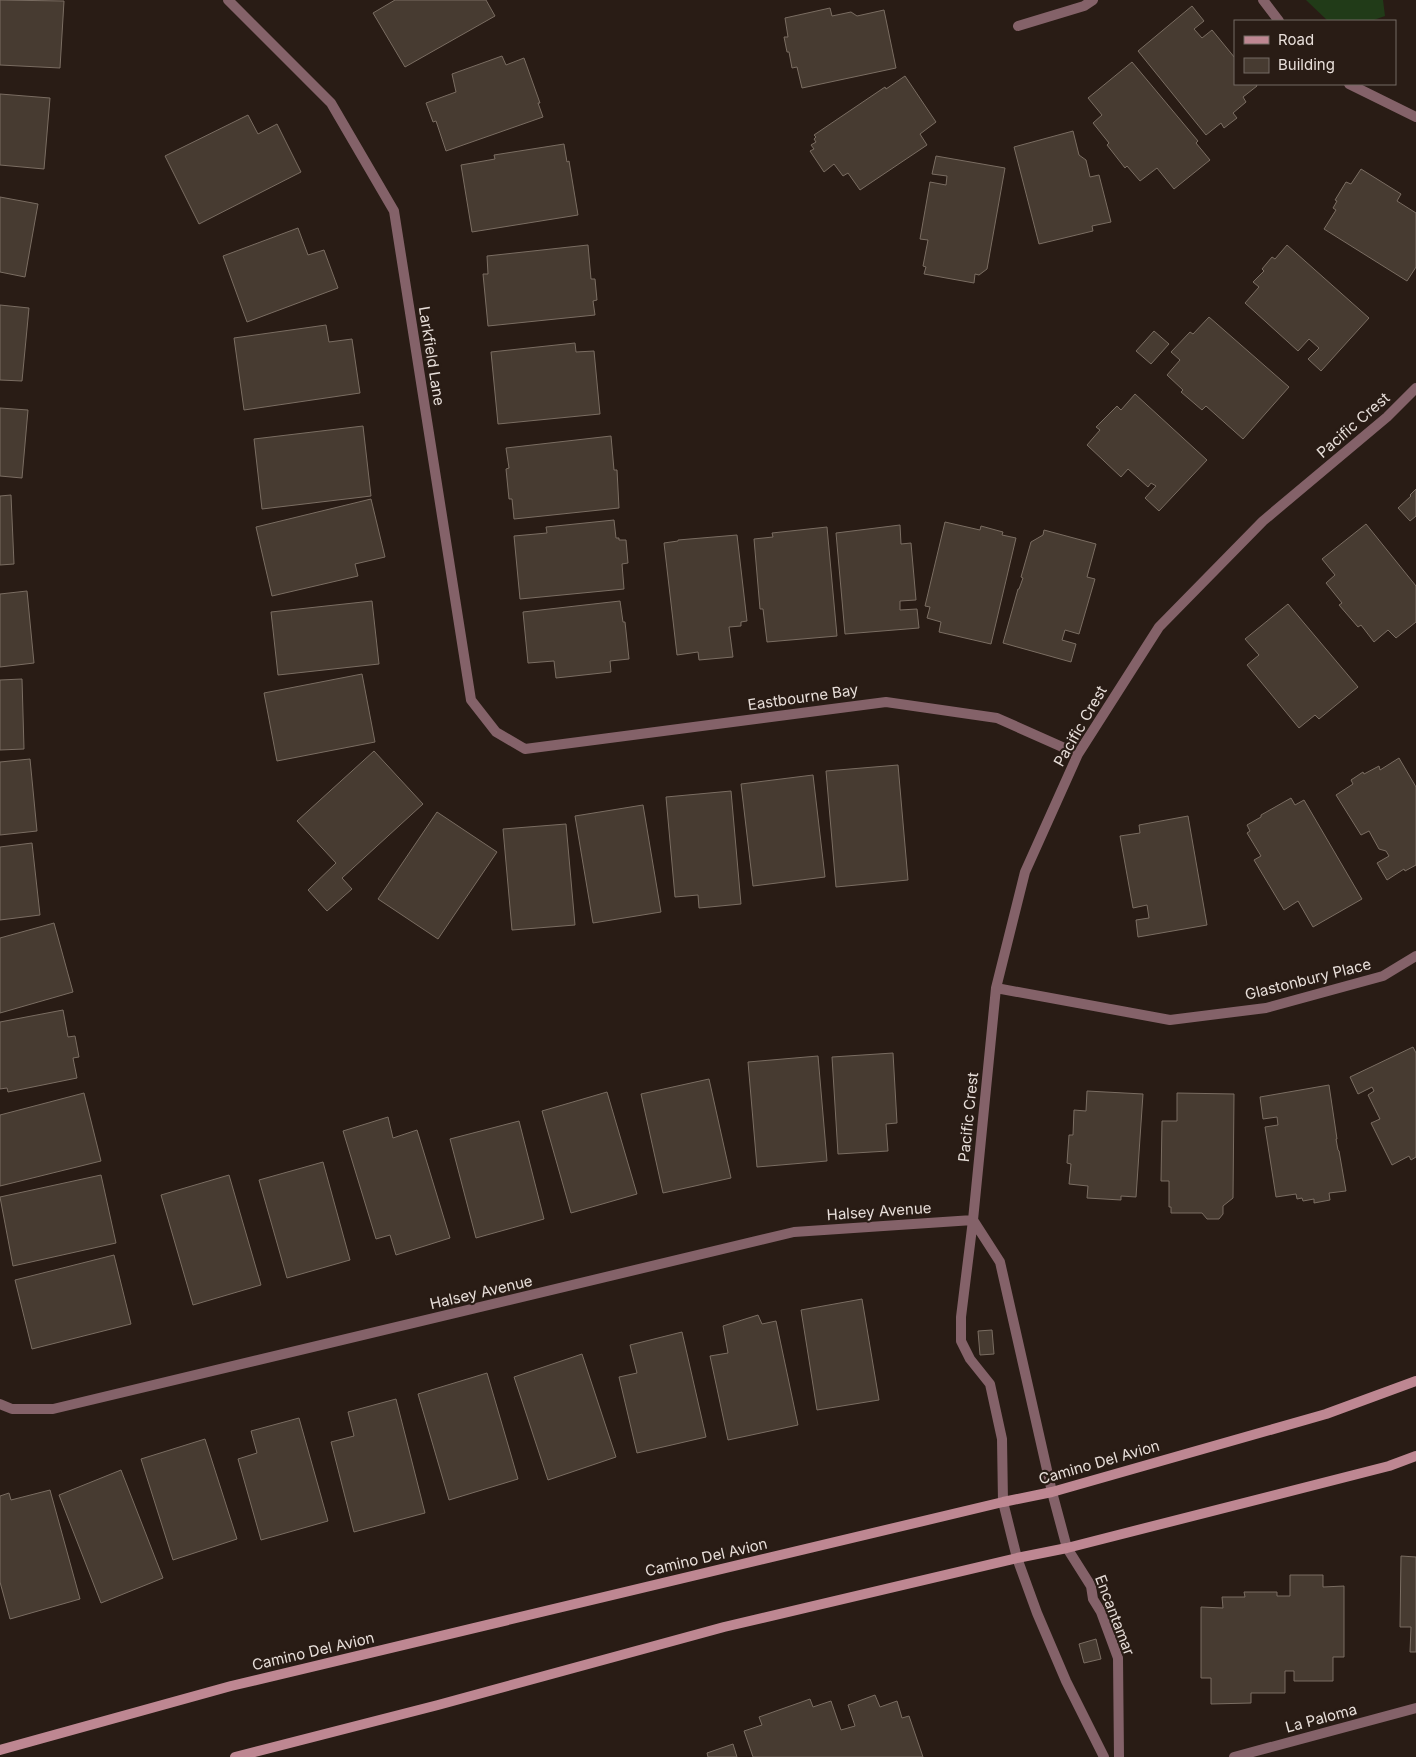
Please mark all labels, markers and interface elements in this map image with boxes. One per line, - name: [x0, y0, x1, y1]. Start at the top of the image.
- legend: [1234, 20, 1396, 85]
- text: Road: [1278, 30, 1314, 49]
- text: Building: [1278, 55, 1335, 74]
- street label: Larkfield Lane: [415, 305, 449, 407]
- street label: Pacific Crest: [1313, 388, 1393, 462]
- street label: Eastbourne Bay: [746, 680, 860, 714]
- street label: Pacific Crest: [1049, 682, 1111, 770]
- street label: Glastonbury Place: [1243, 954, 1373, 1004]
- street label: Pacific Crest: [954, 1071, 982, 1163]
- street label: Halsey Avenue: [826, 1198, 932, 1224]
- street label: Halsey Avenue: [428, 1271, 534, 1313]
- street label: Camino Del Avion: [1036, 1436, 1162, 1488]
- street label: Camino Del Avion: [643, 1534, 769, 1580]
- street label: Encantamar: [1091, 1572, 1139, 1658]
- street label: Camino Del Avion: [250, 1628, 376, 1674]
- street label: La Paloma: [1283, 1699, 1359, 1737]

